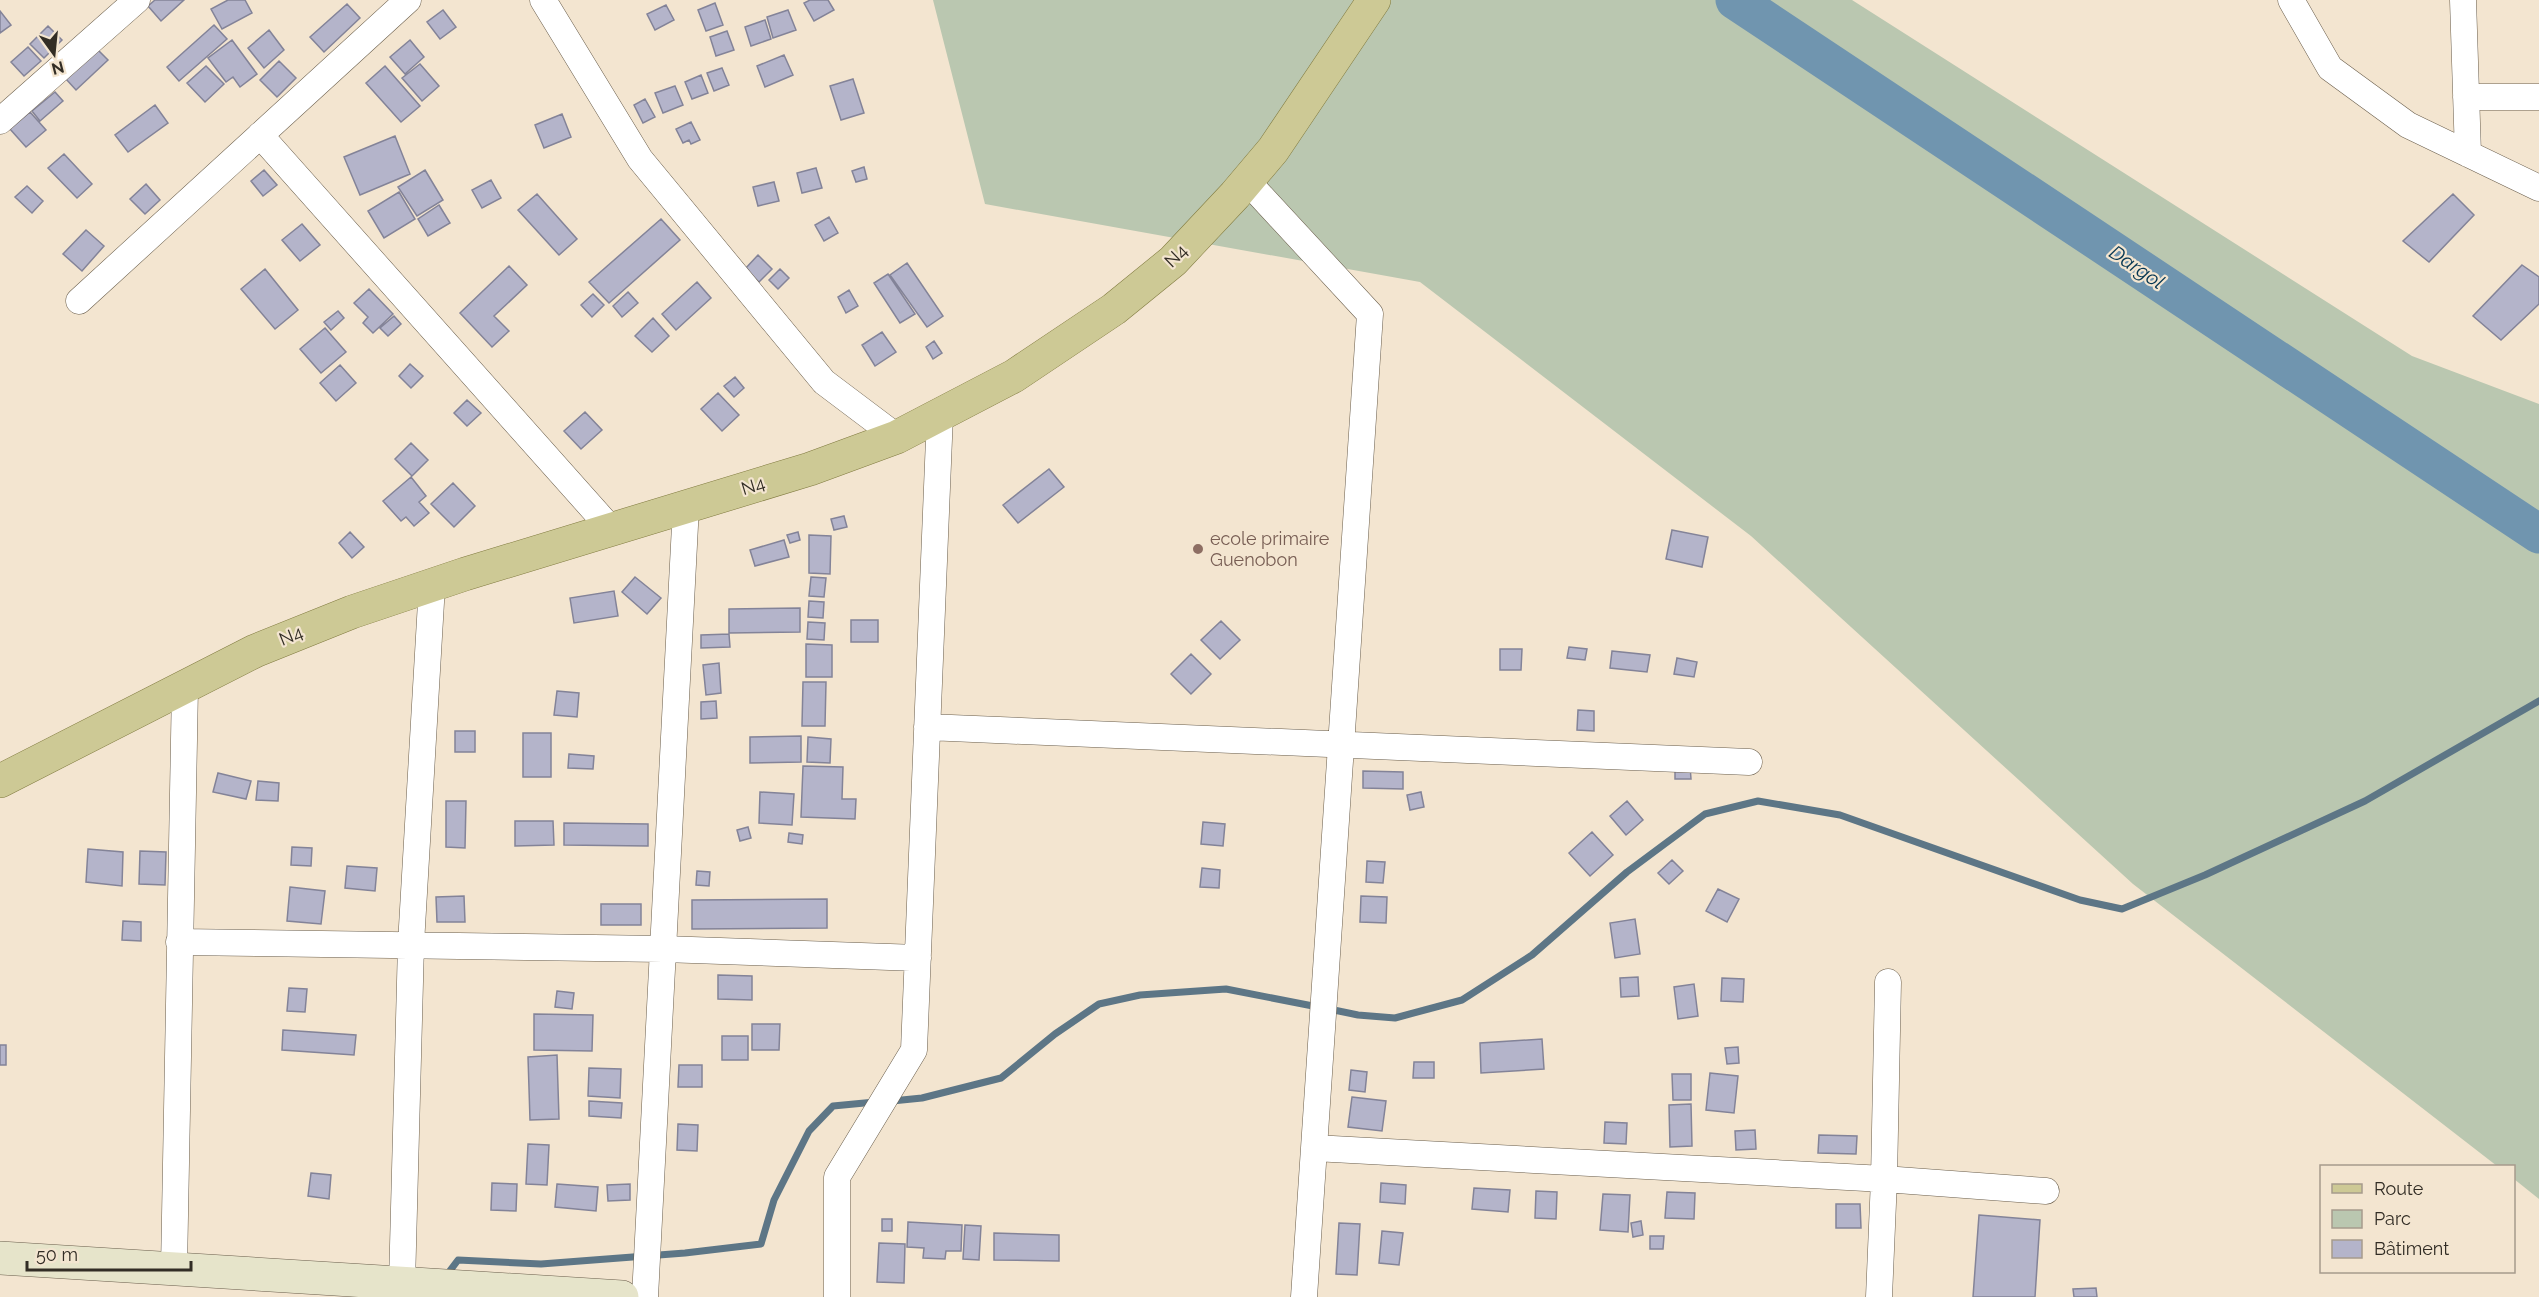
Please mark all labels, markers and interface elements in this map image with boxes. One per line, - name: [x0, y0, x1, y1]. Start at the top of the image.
- north arrow: [24, 24, 84, 84]
- text: N: [49, 57, 66, 79]
- street label: N4: [1160, 240, 1192, 271]
- water label: Dargol: [2105, 240, 2169, 294]
- street label: N4: [738, 472, 767, 499]
- place label: ecole primaire Guenobon: [1210, 528, 1330, 570]
- marker: ecole primaire Guenobon: [1191, 542, 1205, 556]
- street label: N4: [276, 621, 306, 650]
- legend: [2320, 1165, 2515, 1273]
- text: Route: [2374, 1178, 2424, 1199]
- text: Parc: [2374, 1208, 2411, 1229]
- scale bar: [27, 1234, 190, 1272]
- text: Bâtiment: [2374, 1238, 2449, 1259]
- text: 50 m: [36, 1244, 78, 1265]

